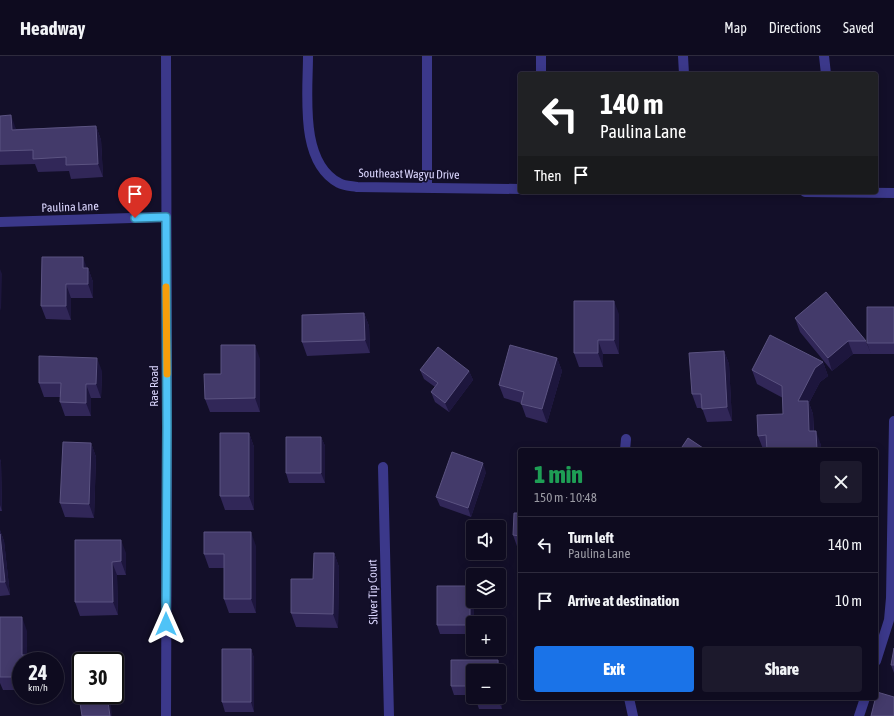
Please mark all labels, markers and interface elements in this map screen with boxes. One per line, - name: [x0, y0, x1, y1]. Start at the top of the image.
- text: Headway: [20, 17, 85, 39]
- text: Map: [724, 20, 747, 36]
- text: Directions: [769, 20, 821, 36]
- text: Saved: [843, 20, 874, 36]
- icon: left: [534, 88, 586, 140]
- text: 140 m: [600, 88, 663, 120]
- text: Paulina Lane: [600, 121, 686, 142]
- icon: arrive: [570, 164, 592, 186]
- street label: Southeast Wagyu Drive: [358, 166, 460, 182]
- text: Then: [534, 167, 562, 184]
- pin: [118, 177, 152, 218]
- icon: arrive: [124, 183, 146, 205]
- street label: Paulina Lane: [41, 199, 99, 215]
- street label: Rae Road: [147, 365, 161, 407]
- text: 1 min: [534, 461, 583, 488]
- button: close: [820, 461, 862, 503]
- text: 150 m · 10:48: [534, 490, 597, 505]
- map controls: [466, 520, 506, 704]
- button: sound: [466, 520, 506, 560]
- text: Turn left: [568, 529, 614, 546]
- icon: left: [534, 534, 556, 556]
- text: 140 m: [828, 536, 862, 553]
- text: Paulina Lane: [568, 546, 630, 561]
- street label: Silver Tip Court: [365, 559, 381, 625]
- button: layers: [466, 568, 506, 608]
- icon: arrive: [534, 590, 556, 612]
- text: Arrive at destination: [568, 592, 679, 609]
- text: 10 m: [835, 592, 862, 609]
- position arrow: [145, 603, 187, 645]
- button: +: [466, 616, 506, 656]
- button: Exit: [534, 646, 694, 692]
- button: Share: [702, 646, 862, 692]
- speed limit sign: 30: [72, 652, 124, 704]
- text: 24: [29, 661, 47, 684]
- button: −: [466, 664, 506, 704]
- text: km/h: [28, 682, 48, 693]

